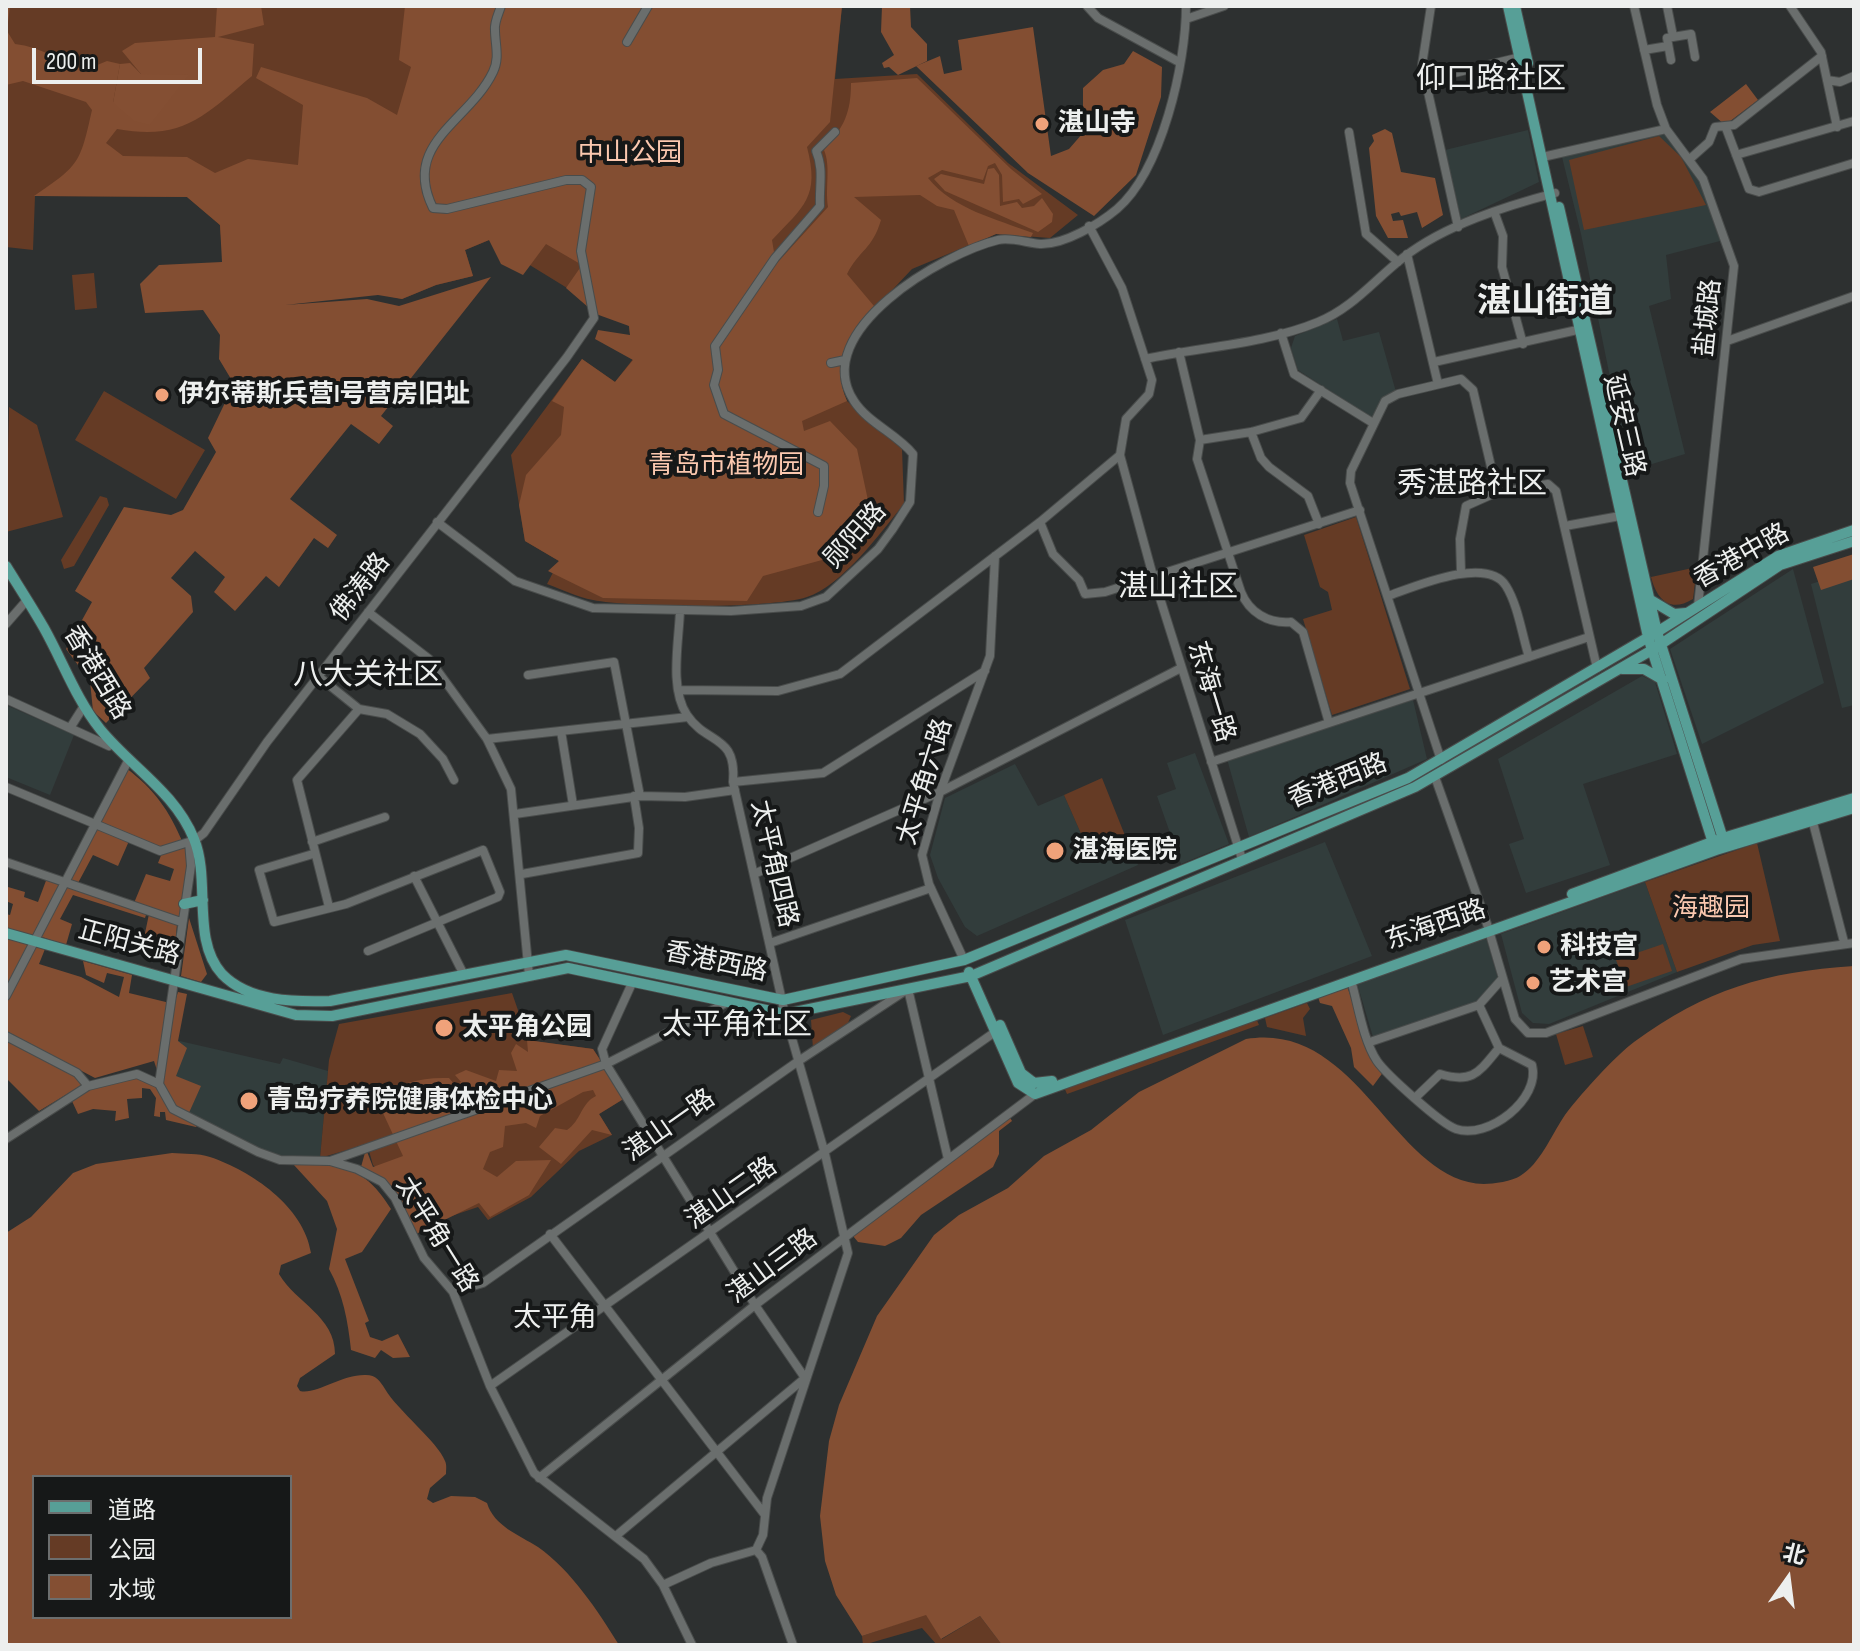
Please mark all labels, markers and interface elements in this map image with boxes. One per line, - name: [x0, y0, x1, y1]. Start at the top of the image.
- scale bar: [36, 32, 206, 82]
- text: 200 m: [46, 47, 97, 76]
- district label: 仰口路社区: [1416, 62, 1566, 98]
- place label: 湛山寺: [1058, 108, 1136, 140]
- marker: 湛山寺: [1033, 115, 1051, 133]
- park label: 中山公园: [578, 138, 682, 170]
- street label: 盐城路: [1689, 278, 1729, 358]
- district label: 湛山街道: [1477, 283, 1613, 323]
- street label: 延安三路: [1596, 372, 1650, 480]
- place label: 伊尔蒂斯兵营I号营房旧址: [178, 379, 470, 411]
- marker: 伊尔蒂斯兵营I号营房旧址: [153, 386, 171, 404]
- park label: 青岛市植物园: [648, 450, 804, 482]
- district label: 秀湛路社区: [1397, 467, 1547, 503]
- street label: 郧阳路: [818, 497, 894, 575]
- street label: 香港中路: [1689, 518, 1795, 596]
- street label: 佛涛路: [325, 548, 397, 628]
- district label: 湛山社区: [1118, 570, 1238, 606]
- street label: 香港西路: [56, 620, 136, 726]
- street label: 东海一路: [1180, 638, 1240, 746]
- district label: 八大关社区: [293, 658, 443, 694]
- street label: 太平角六路: [892, 715, 960, 849]
- street label: 香港西路: [1284, 748, 1392, 816]
- street label: 太平角四路: [743, 797, 803, 931]
- place label: 湛海医院: [1073, 835, 1177, 867]
- marker: 湛海医院: [1044, 840, 1066, 862]
- park label: 海趣园: [1672, 893, 1750, 925]
- street label: 东海西路: [1382, 894, 1490, 958]
- street label: 正阳关路: [75, 915, 183, 973]
- place label: 科技宫: [1560, 931, 1638, 963]
- street label: 香港西路: [662, 937, 770, 989]
- marker: 科技宫: [1535, 938, 1553, 956]
- place label: 艺术宫: [1549, 967, 1627, 999]
- marker: 艺术宫: [1524, 974, 1542, 992]
- district label: 太平角社区: [662, 1008, 812, 1044]
- place label: 太平角公园: [462, 1012, 592, 1044]
- marker: 太平角公园: [433, 1017, 455, 1039]
- street label: 湛山一路: [618, 1083, 722, 1169]
- place label: 青岛疗养院健康体检中心: [267, 1085, 553, 1117]
- marker: 青岛疗养院健康体检中心: [238, 1090, 260, 1112]
- street label: 湛山二路: [680, 1151, 784, 1237]
- street label: 太平角一路: [388, 1172, 484, 1298]
- street label: 湛山三路: [722, 1223, 824, 1311]
- district label: 太平角: [513, 1302, 597, 1336]
- legend: [32, 1475, 292, 1619]
- text: 道路: [108, 1496, 156, 1525]
- text: 公园: [108, 1536, 156, 1565]
- north arrow: [1748, 1539, 1828, 1619]
- text: 北: [1780, 1539, 1808, 1571]
- text: 水域: [108, 1576, 156, 1605]

